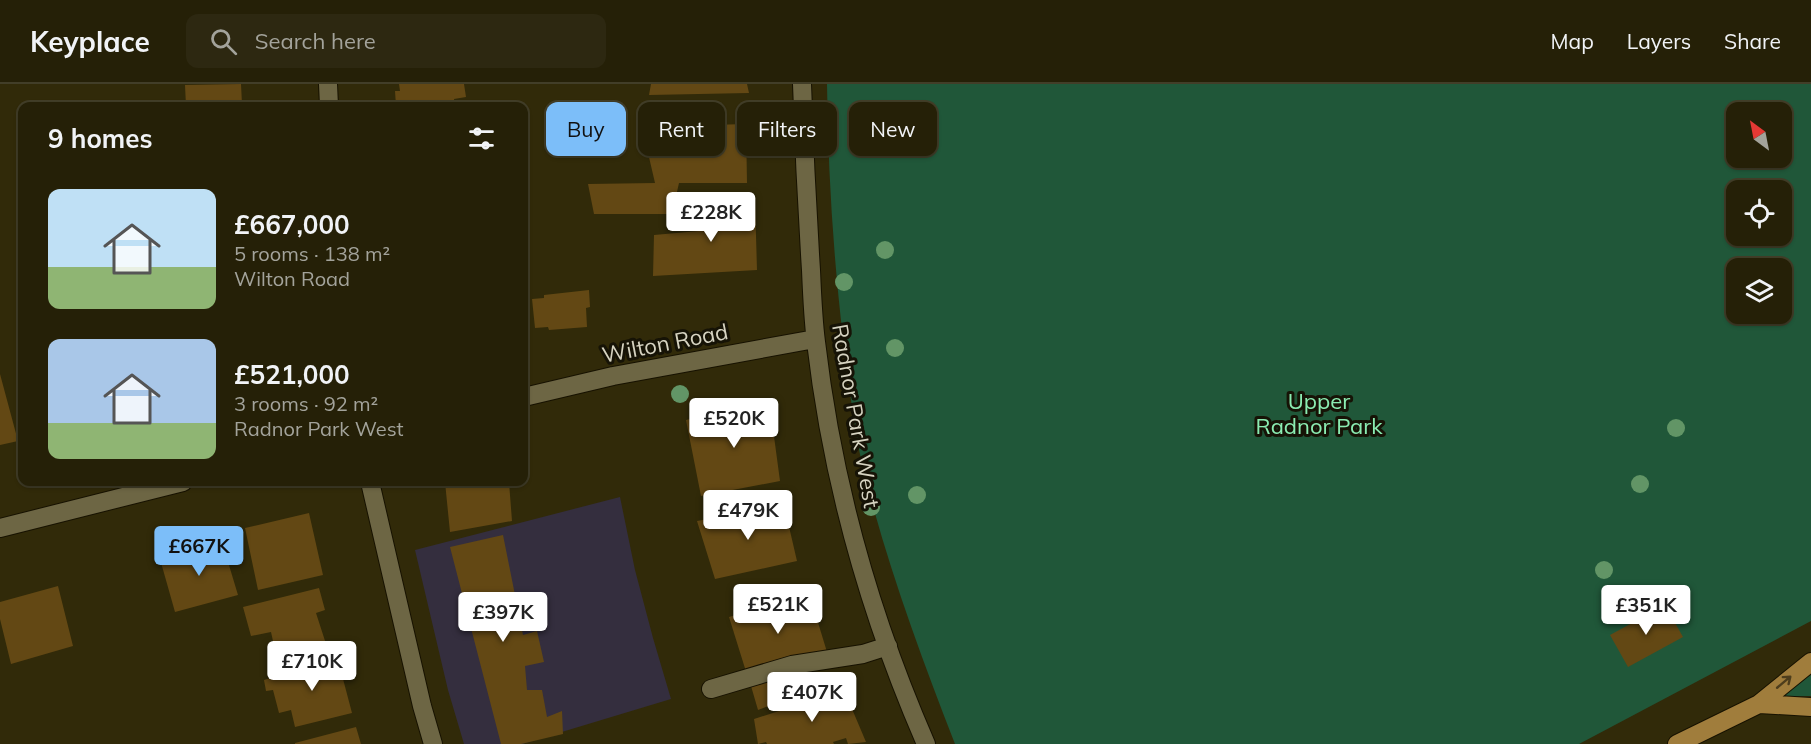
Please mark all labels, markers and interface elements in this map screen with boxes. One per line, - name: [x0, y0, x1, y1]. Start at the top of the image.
- search box: [186, 14, 606, 68]
- text: Keyplace: [30, 24, 150, 59]
- icon: search: [207, 25, 240, 58]
- text: Search here: [255, 27, 376, 55]
- text: Map: [1551, 28, 1594, 54]
- text: Layers: [1627, 28, 1691, 54]
- text: Share: [1724, 28, 1781, 54]
- chip: Buy: [546, 102, 626, 156]
- chip: Rent: [638, 102, 725, 156]
- chip: Filters: [737, 102, 837, 156]
- chip: New: [849, 102, 937, 156]
- north arrow: [1726, 102, 1792, 168]
- map controls: [1726, 102, 1792, 324]
- text: 9 homes: [48, 122, 152, 155]
- icon: filters: [465, 122, 498, 155]
- button: locate: [1726, 180, 1792, 246]
- pin: £228K: [669, 192, 753, 243]
- text: £228K: [680, 199, 742, 224]
- text: £667,000: [234, 208, 350, 241]
- icon: home: [96, 213, 168, 285]
- text: 5 rooms · 138 m²: [234, 241, 390, 266]
- button: layers: [1726, 258, 1792, 324]
- text: Wilton Road: [234, 266, 350, 291]
- street label: Wilton Road: [600, 317, 730, 369]
- street label: Radnor Park West: [826, 322, 886, 511]
- text: £521,000: [234, 358, 350, 391]
- icon: home: [96, 363, 168, 435]
- park label: Upper Radnor Park: [1255, 387, 1383, 440]
- text: 3 rooms · 92 m²: [234, 391, 378, 416]
- pin: £520K: [692, 398, 776, 449]
- text: £520K: [703, 405, 765, 430]
- text: Radnor Park West: [234, 416, 404, 441]
- pin: £479K: [706, 490, 790, 541]
- text: £479K: [717, 497, 779, 522]
- pin: £667K: [157, 526, 241, 577]
- text: £667K: [168, 533, 230, 558]
- pin: £521K: [736, 584, 820, 635]
- pin: £351K: [1604, 585, 1688, 636]
- text: £521K: [747, 591, 809, 616]
- pin: £397K: [461, 592, 545, 643]
- text: £351K: [1615, 592, 1677, 617]
- text: £397K: [472, 599, 534, 624]
- pin: £710K: [270, 641, 354, 692]
- text: £710K: [281, 648, 343, 673]
- pin: £407K: [770, 672, 854, 723]
- one-way arrow: [1776, 676, 1792, 689]
- text: £407K: [781, 679, 843, 704]

